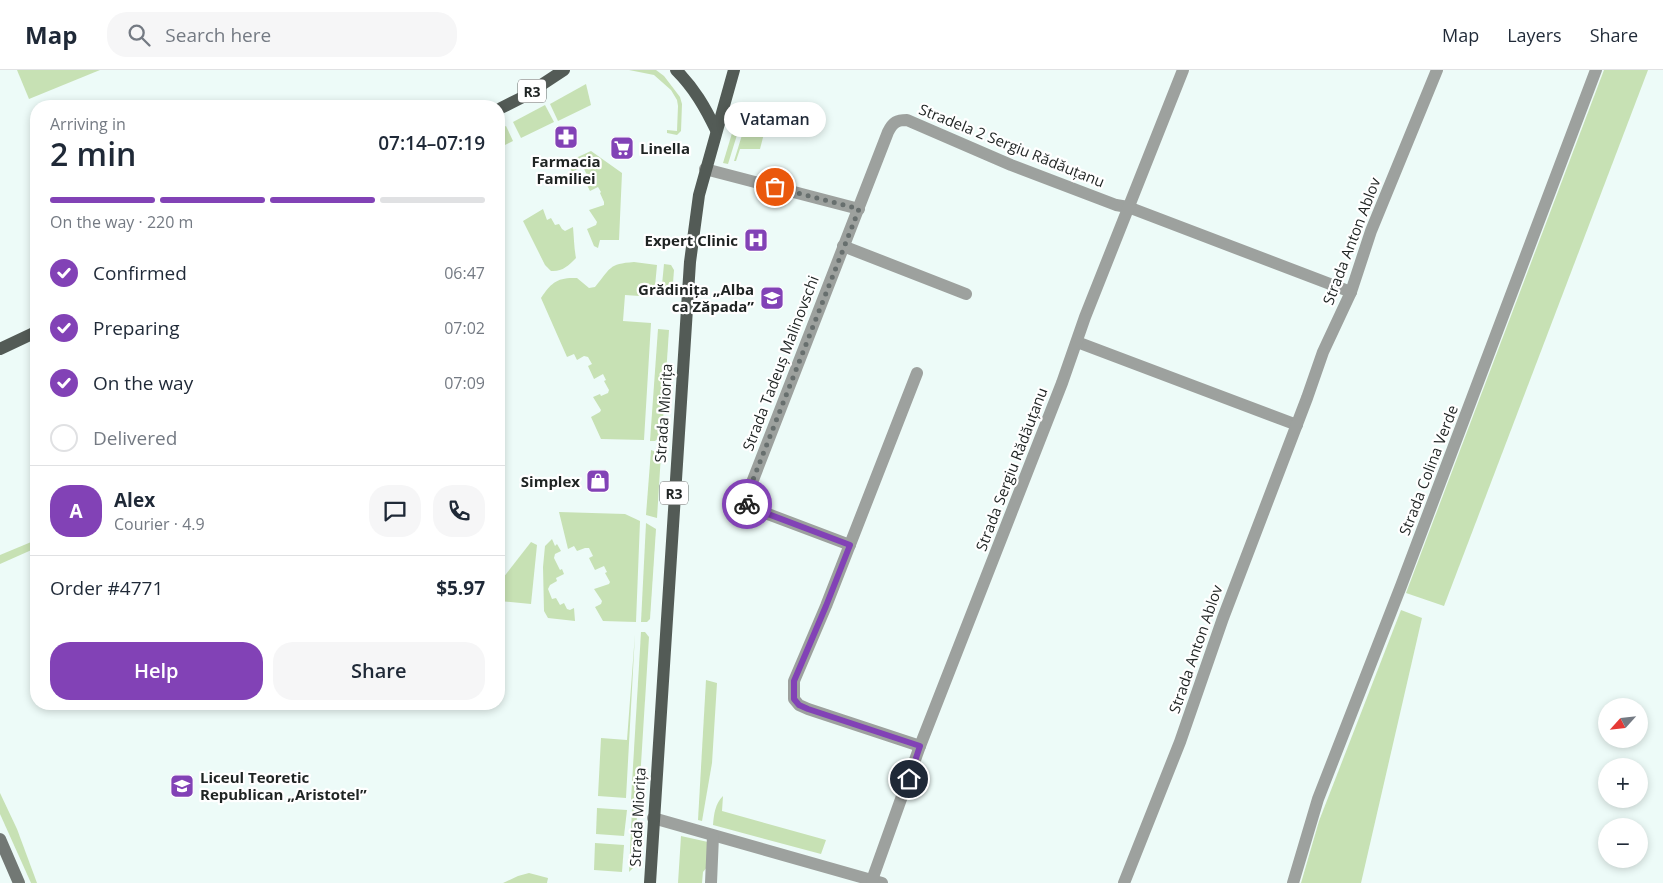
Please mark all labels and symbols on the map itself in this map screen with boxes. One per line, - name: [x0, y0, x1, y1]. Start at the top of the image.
- road number: R3: [518, 80, 546, 102]
- street label: Stradela 2 Sergiu Rădăuțanu: [916, 99, 1108, 191]
- callout: Vataman: [724, 102, 826, 137]
- pharmacy icon: Farmacia Familiei: [553, 124, 579, 150]
- supermarket icon: Linella: [609, 135, 635, 161]
- place label: Linella: [640, 138, 690, 158]
- place label: Farmacia Familiei: [531, 151, 601, 188]
- pin: [754, 166, 796, 208]
- street label: Strada Anton Ablov: [1318, 174, 1385, 307]
- hospital icon: Expert Clinic: [743, 227, 769, 253]
- place label: Expert Clinic: [644, 230, 738, 250]
- street label: Strada Tadeuș Malinovschi: [737, 272, 823, 454]
- place label: Grădinița „Alba ca Zăpada”: [638, 279, 754, 316]
- school or university icon: Grădinița „Alba ca Zăpada”: [759, 285, 785, 311]
- street label: Strada Miorița: [650, 363, 676, 463]
- street label: Strada Sergiu Rădăuțanu: [971, 384, 1051, 554]
- street label: Strada Colina Verde: [1394, 402, 1462, 538]
- shop icon: Simplex: [585, 468, 611, 494]
- place label: Simplex: [521, 471, 580, 491]
- courier: [722, 479, 772, 529]
- road number: R3: [660, 482, 688, 504]
- street label: Strada Anton Ablov: [1164, 582, 1227, 716]
- north arrow: [1598, 698, 1648, 748]
- pin: [888, 758, 930, 800]
- place label: Liceul Teoretic Republican „Aristotel”: [200, 767, 367, 804]
- street label: Strada Miorița: [624, 767, 650, 867]
- school or university icon: Liceul Teoretic Republican „Aristotel”: [169, 773, 195, 799]

